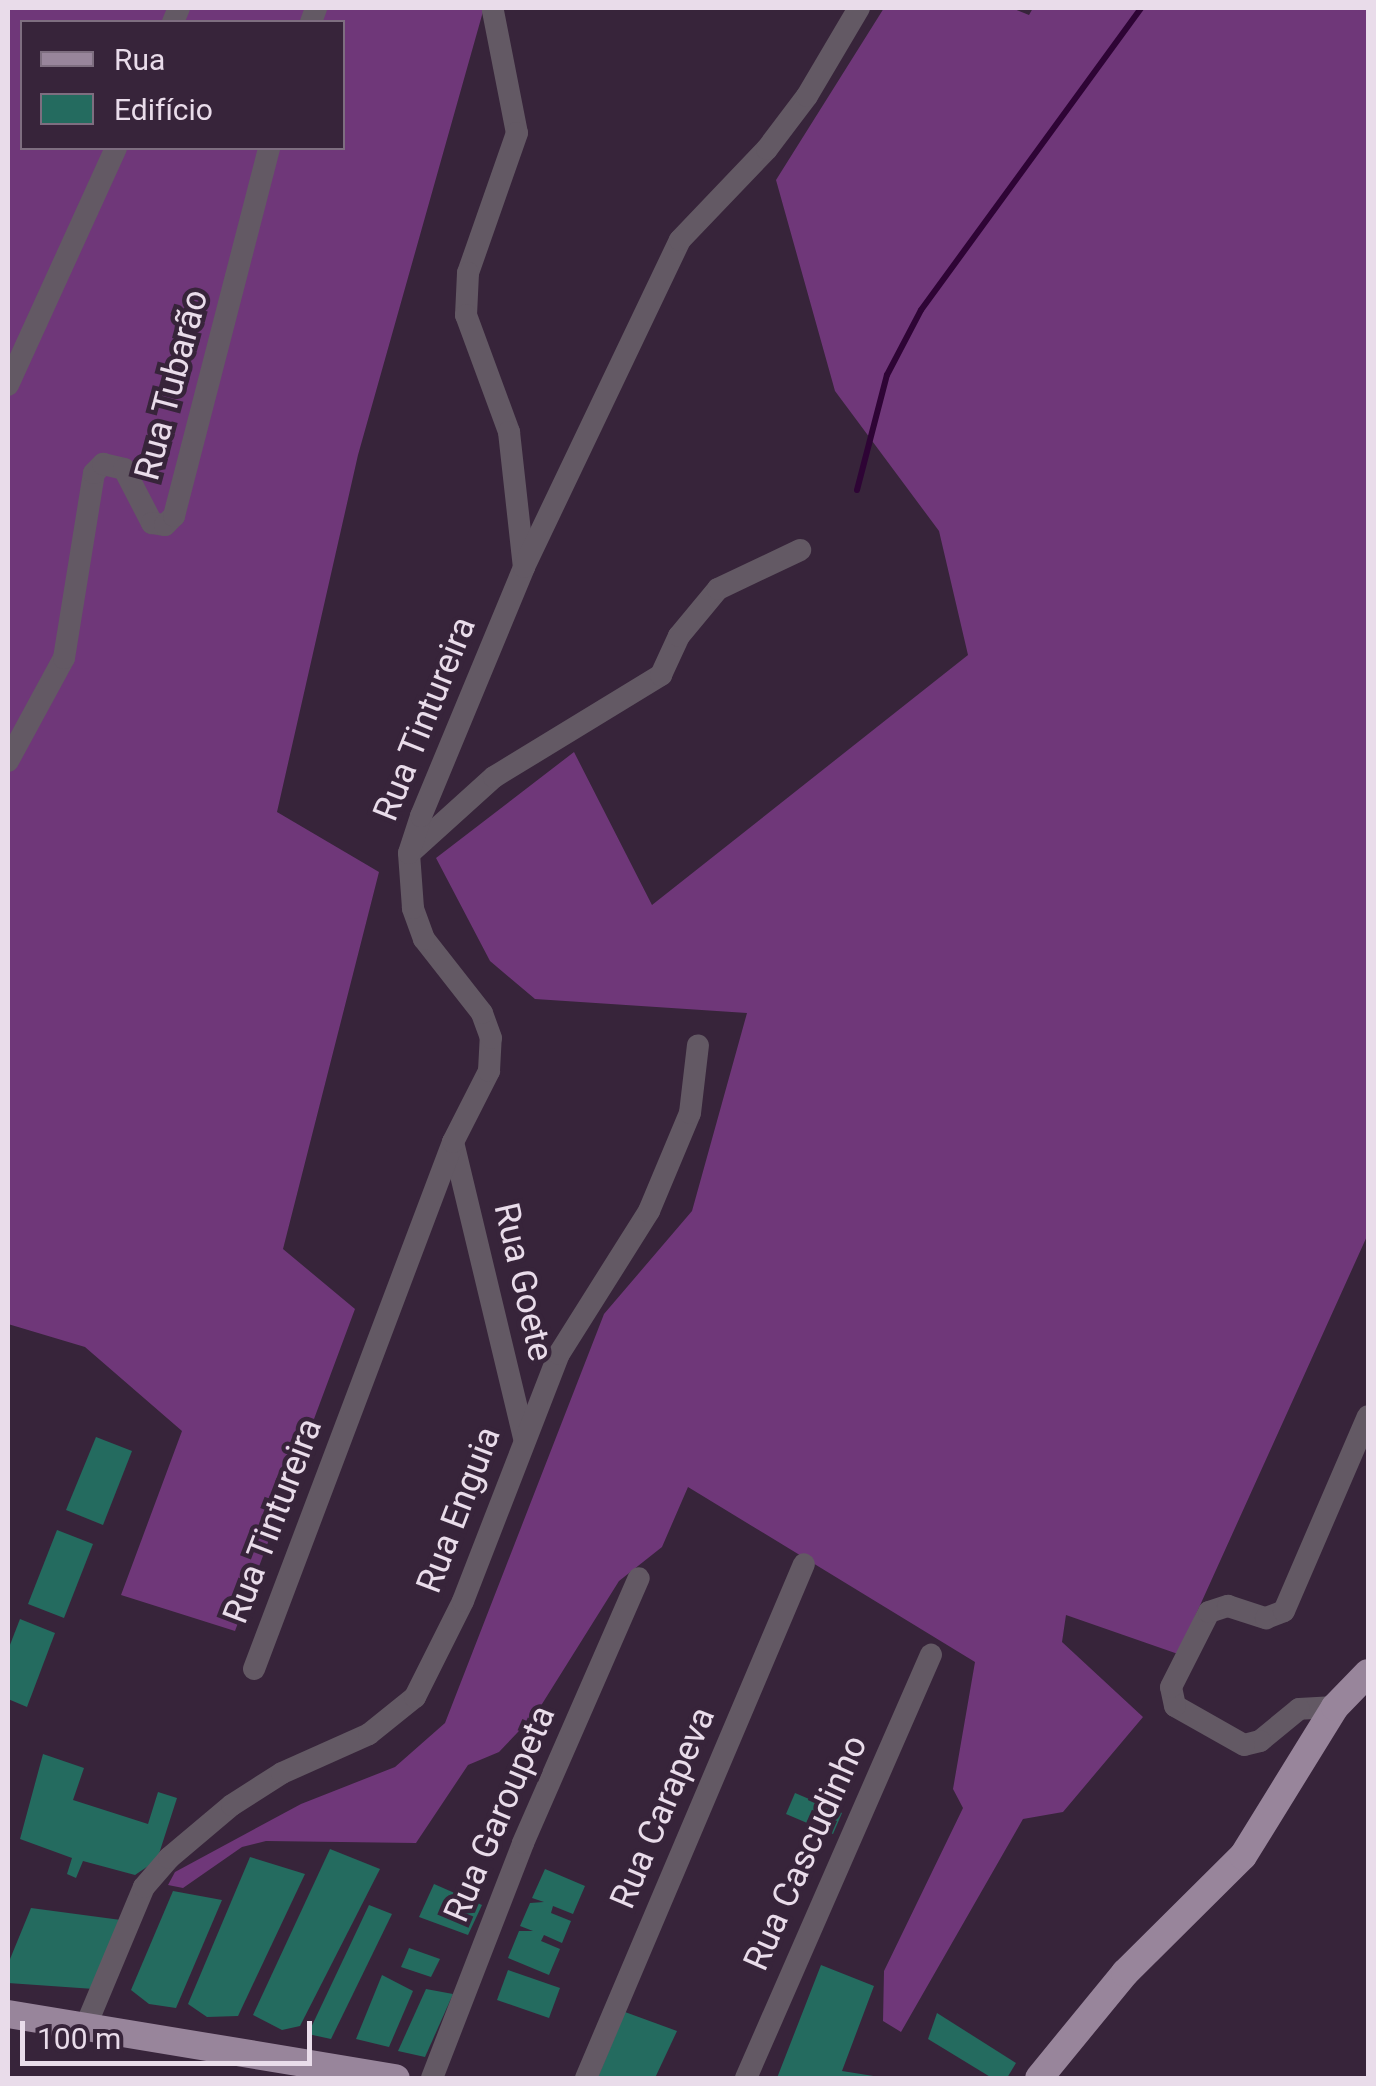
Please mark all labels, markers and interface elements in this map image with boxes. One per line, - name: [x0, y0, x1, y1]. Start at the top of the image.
- legend: [20, 20, 345, 150]
- text: Rua: [114, 42, 165, 77]
- text: Edifício: [114, 92, 213, 127]
- street label: Rua Tubarão: [126, 285, 218, 485]
- street label: Rua Tintureira: [365, 611, 485, 827]
- street label: Rua Goete: [484, 1199, 562, 1365]
- street label: Rua Tintureira: [215, 1412, 331, 1630]
- street label: Rua Enguia: [408, 1421, 510, 1599]
- street label: Rua Garoupeta: [436, 1700, 564, 1928]
- street label: Rua Carapeva: [602, 1701, 724, 1915]
- street label: Rua Cascudinho: [735, 1729, 877, 1977]
- scale bar: [25, 2001, 318, 2063]
- text: 100 m: [37, 2021, 121, 2056]

